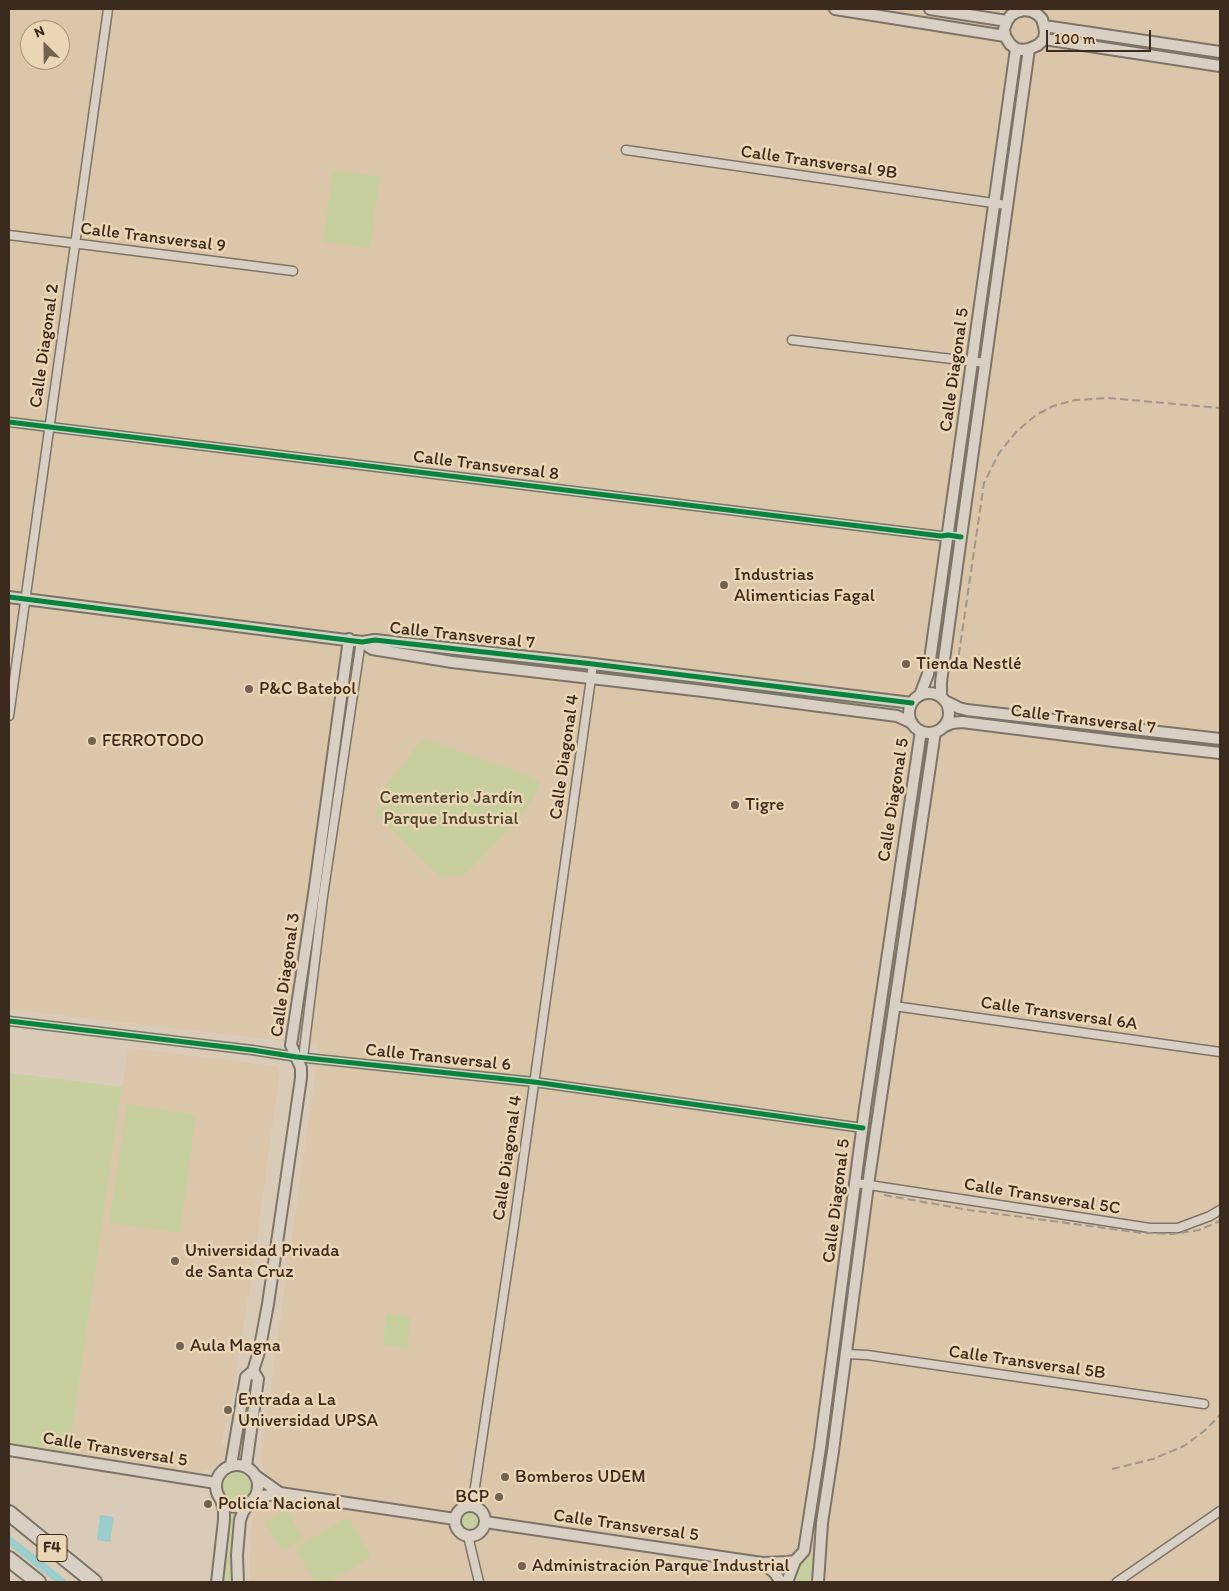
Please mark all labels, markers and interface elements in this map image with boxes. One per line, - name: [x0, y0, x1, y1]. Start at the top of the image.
- north arrow: [20, 20, 70, 70]
- scale bar: [1049, 20, 1154, 52]
- text: N: [32, 22, 47, 41]
- text: 100 m: [1054, 30, 1095, 48]
- street label: Calle Transversal 9B: [739, 141, 899, 185]
- street label: Calle Transversal 9: [79, 218, 227, 258]
- street label: Calle Diagonal 2: [26, 283, 64, 409]
- street label: Calle Diagonal 5: [936, 307, 974, 433]
- street label: Calle Transversal 8: [412, 446, 560, 486]
- place label: Industrias Alimenticias Fagal: [734, 564, 875, 606]
- marker: Industrias Alimenticias Fagal: [718, 579, 730, 591]
- street label: Calle Transversal 7: [388, 618, 536, 654]
- place label: Tienda Nestlé: [916, 653, 1022, 675]
- marker: Tienda Nestlé: [900, 658, 912, 670]
- place label: P&C Batebol: [259, 678, 356, 700]
- marker: P&C Batebol: [243, 683, 255, 695]
- street label: Calle Diagonal 4: [546, 693, 584, 821]
- street label: Calle Transversal 7: [1009, 700, 1157, 740]
- place label: FERROTODO: [102, 730, 204, 752]
- marker: FERROTODO: [86, 735, 98, 747]
- street label: Calle Diagonal 5: [874, 737, 914, 863]
- park label: Cementerio Jardín Parque Industrial: [379, 787, 523, 830]
- place label: Tigre: [745, 794, 784, 816]
- marker: Tigre: [729, 799, 741, 811]
- street label: Calle Diagonal 3: [267, 911, 305, 1039]
- street label: Calle Transversal 6A: [979, 992, 1139, 1036]
- street label: Calle Transversal 6: [364, 1040, 512, 1076]
- street label: Calle Diagonal 4: [489, 1094, 527, 1222]
- street label: Calle Diagonal 5: [819, 1138, 855, 1264]
- street label: Calle Transversal 5C: [962, 1174, 1122, 1220]
- place label: Universidad Privada de Santa Cruz: [185, 1240, 340, 1282]
- marker: Universidad Privada de Santa Cruz: [169, 1255, 181, 1267]
- place label: Aula Magna: [190, 1335, 281, 1357]
- marker: Aula Magna: [174, 1340, 186, 1352]
- street label: Calle Transversal 5B: [947, 1341, 1107, 1385]
- place label: Entrada a La Universidad UPSA: [238, 1389, 378, 1432]
- marker: Entrada a La Universidad UPSA: [222, 1404, 234, 1416]
- street label: Calle Transversal 5: [41, 1428, 189, 1472]
- place label: Bomberos UDEM: [515, 1466, 646, 1488]
- marker: Bomberos UDEM: [499, 1471, 511, 1483]
- place label: BCP: [455, 1486, 489, 1508]
- marker: BCP: [493, 1491, 505, 1503]
- place label: Policía Nacional: [218, 1493, 341, 1515]
- marker: Policía Nacional: [202, 1498, 214, 1510]
- street label: Calle Transversal 5: [552, 1505, 700, 1547]
- road number: F4: [37, 1535, 67, 1562]
- place label: Administración Parque Industrial: [532, 1555, 790, 1577]
- marker: Administración Parque Industrial: [516, 1560, 528, 1572]

